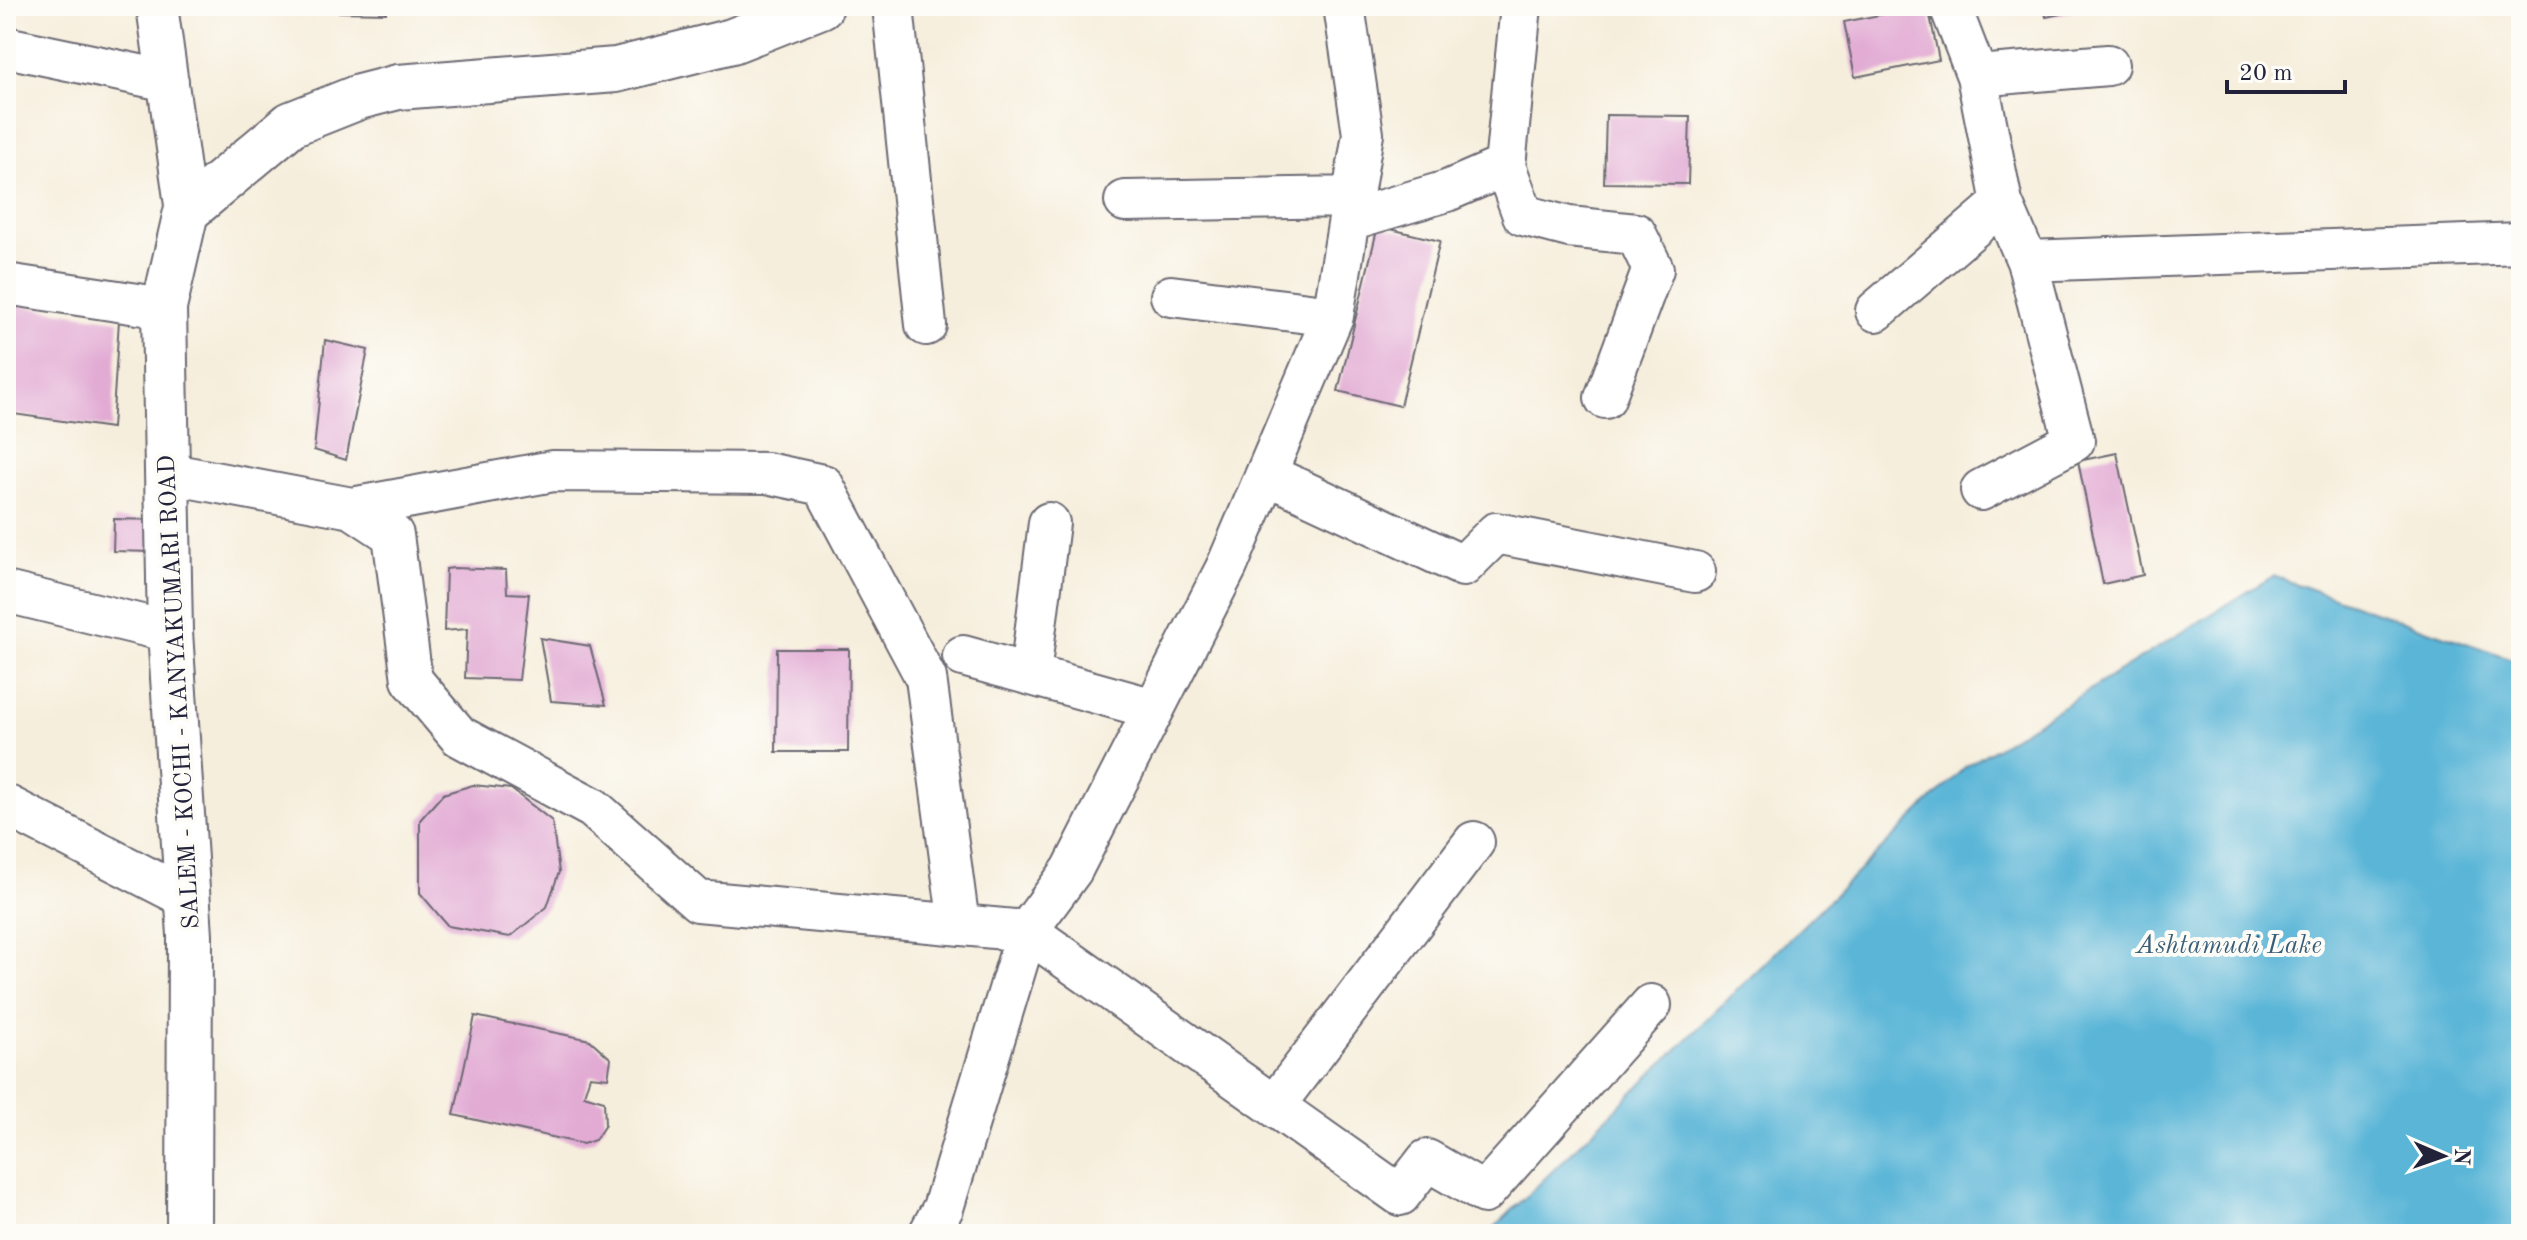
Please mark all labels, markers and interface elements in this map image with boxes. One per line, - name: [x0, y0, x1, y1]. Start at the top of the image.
- scale bar: [2227, 44, 2345, 94]
- text: 20 m: [2239, 62, 2293, 86]
- street label: SALEM - KOCHI - KANYAKUMARI ROAD: [156, 454, 204, 930]
- water label: Ashtamudi Lake: [2134, 933, 2322, 959]
- north arrow: [2403, 1116, 2483, 1196]
- text: N: [2450, 1148, 2472, 1166]

